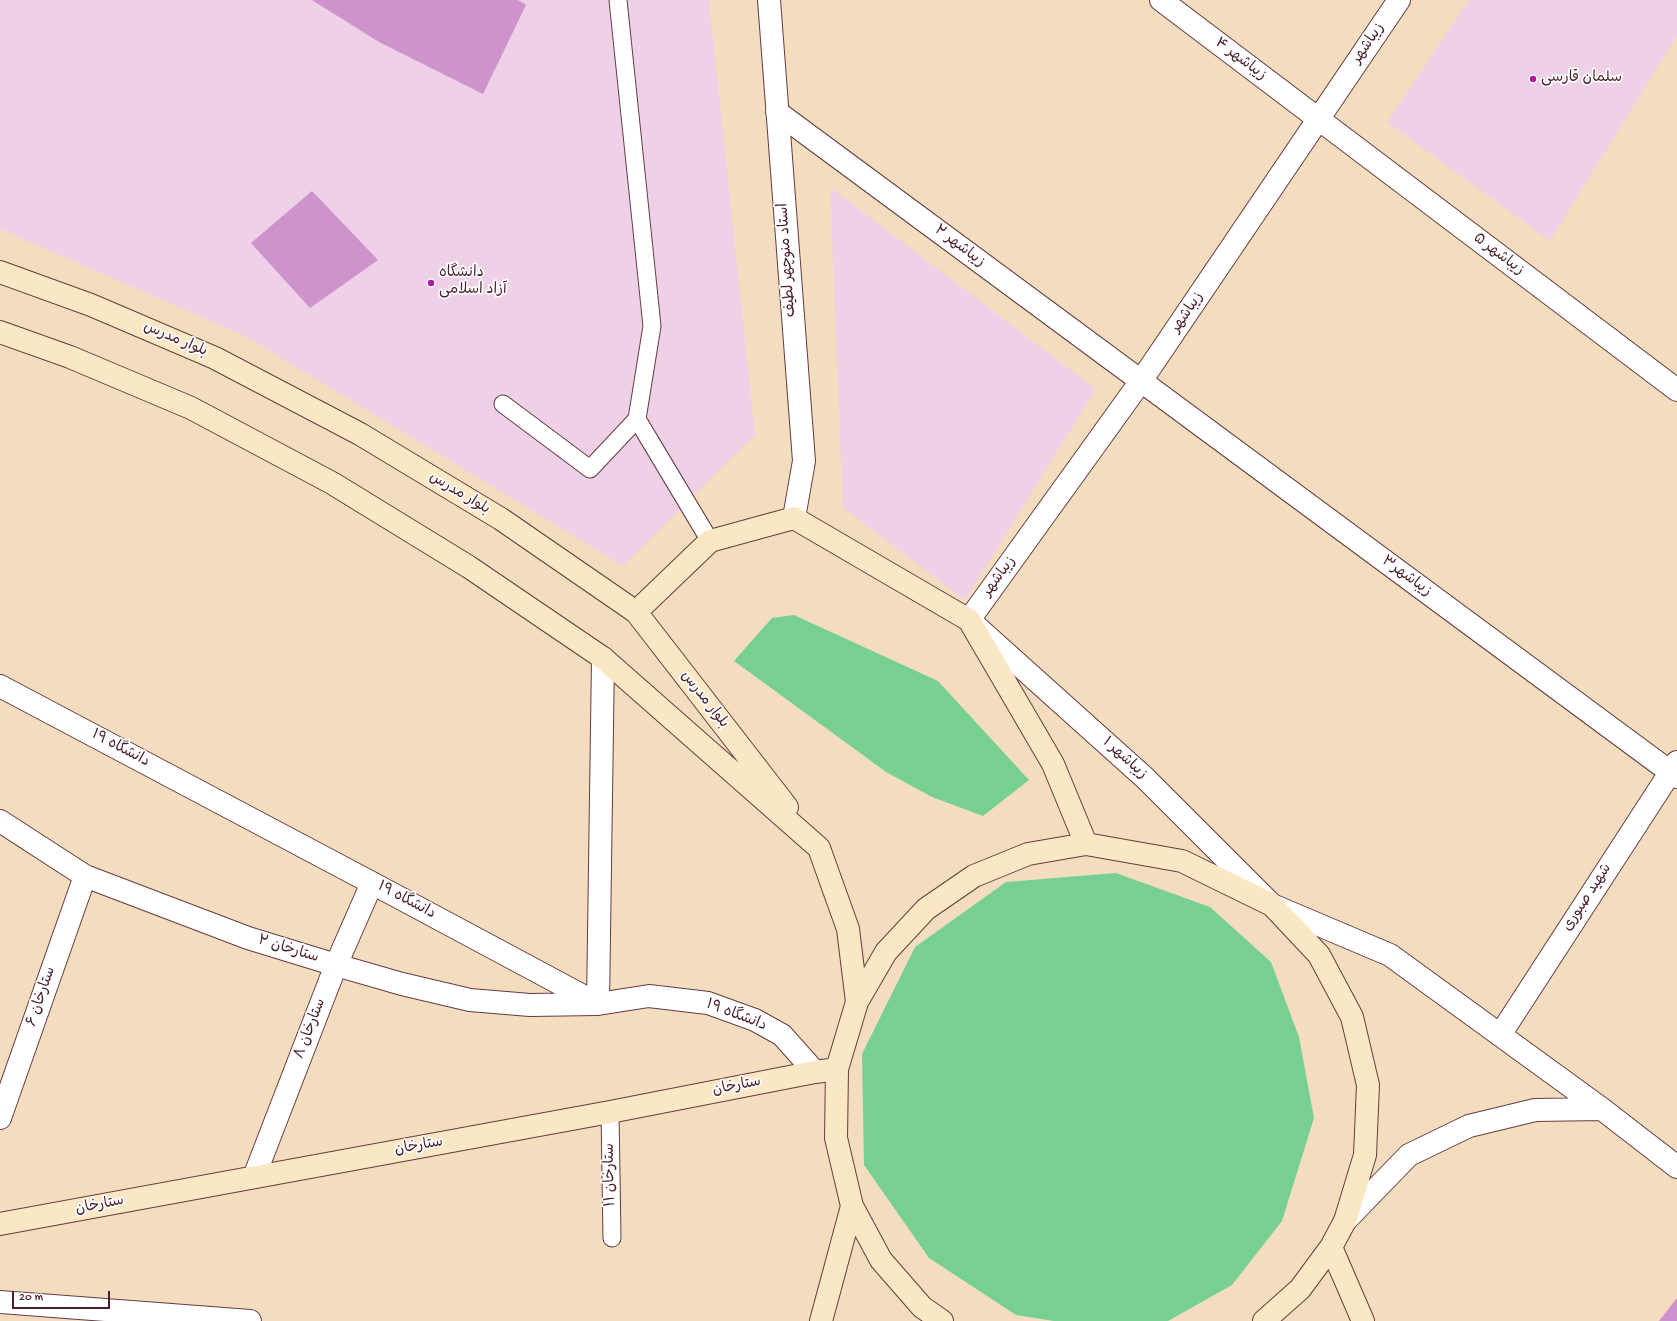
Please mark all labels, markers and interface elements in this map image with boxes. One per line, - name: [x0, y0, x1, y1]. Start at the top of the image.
- street label: زیباشهر: [1349, 20, 1389, 68]
- street label: زیباشهر ۴: [1211, 35, 1269, 85]
- place label: سلمان قارسی: [1541, 70, 1622, 88]
- marker: سلمان قارسی: [1528, 74, 1538, 84]
- street label: استاد منوچهر لطیف: [775, 202, 801, 318]
- street label: زیباشهر ۲: [930, 222, 988, 272]
- street label: زیباشهر ۵: [1469, 230, 1527, 280]
- place label: دانشگاه آزاد اسلامی: [439, 265, 507, 300]
- marker: دانشگاه آزاد اسلامی: [426, 278, 436, 288]
- street label: زیباشهر: [1168, 289, 1208, 337]
- street label: بلوار مدرس: [140, 318, 210, 362]
- street label: بلوار مدرس: [425, 469, 493, 519]
- street label: زیباشهر: [979, 553, 1021, 601]
- street label: زیباشهر۳: [1377, 553, 1435, 601]
- street label: بلوار مدرس: [676, 668, 732, 732]
- street label: دانشگاه ۱۹: [88, 726, 152, 772]
- street label: زیباشهر ۱: [1098, 734, 1150, 784]
- street label: شهید صبوری: [1559, 861, 1617, 935]
- street label: دانشگاه ۱۹: [374, 878, 438, 924]
- street label: ستارخان ۲: [255, 932, 321, 968]
- street label: ستارخان ۶: [23, 965, 61, 1029]
- street label: ستارخان ۸: [291, 996, 331, 1062]
- street label: دانشگاه ۱۹: [703, 996, 769, 1036]
- street label: ستارخان: [711, 1073, 763, 1101]
- street label: ستارخان: [393, 1134, 445, 1160]
- street label: ستارخان ۱۱: [601, 1143, 621, 1207]
- street label: ستارخان: [74, 1192, 126, 1220]
- scale bar: [14, 1283, 112, 1309]
- text: 20 m: [19, 1291, 43, 1305]

